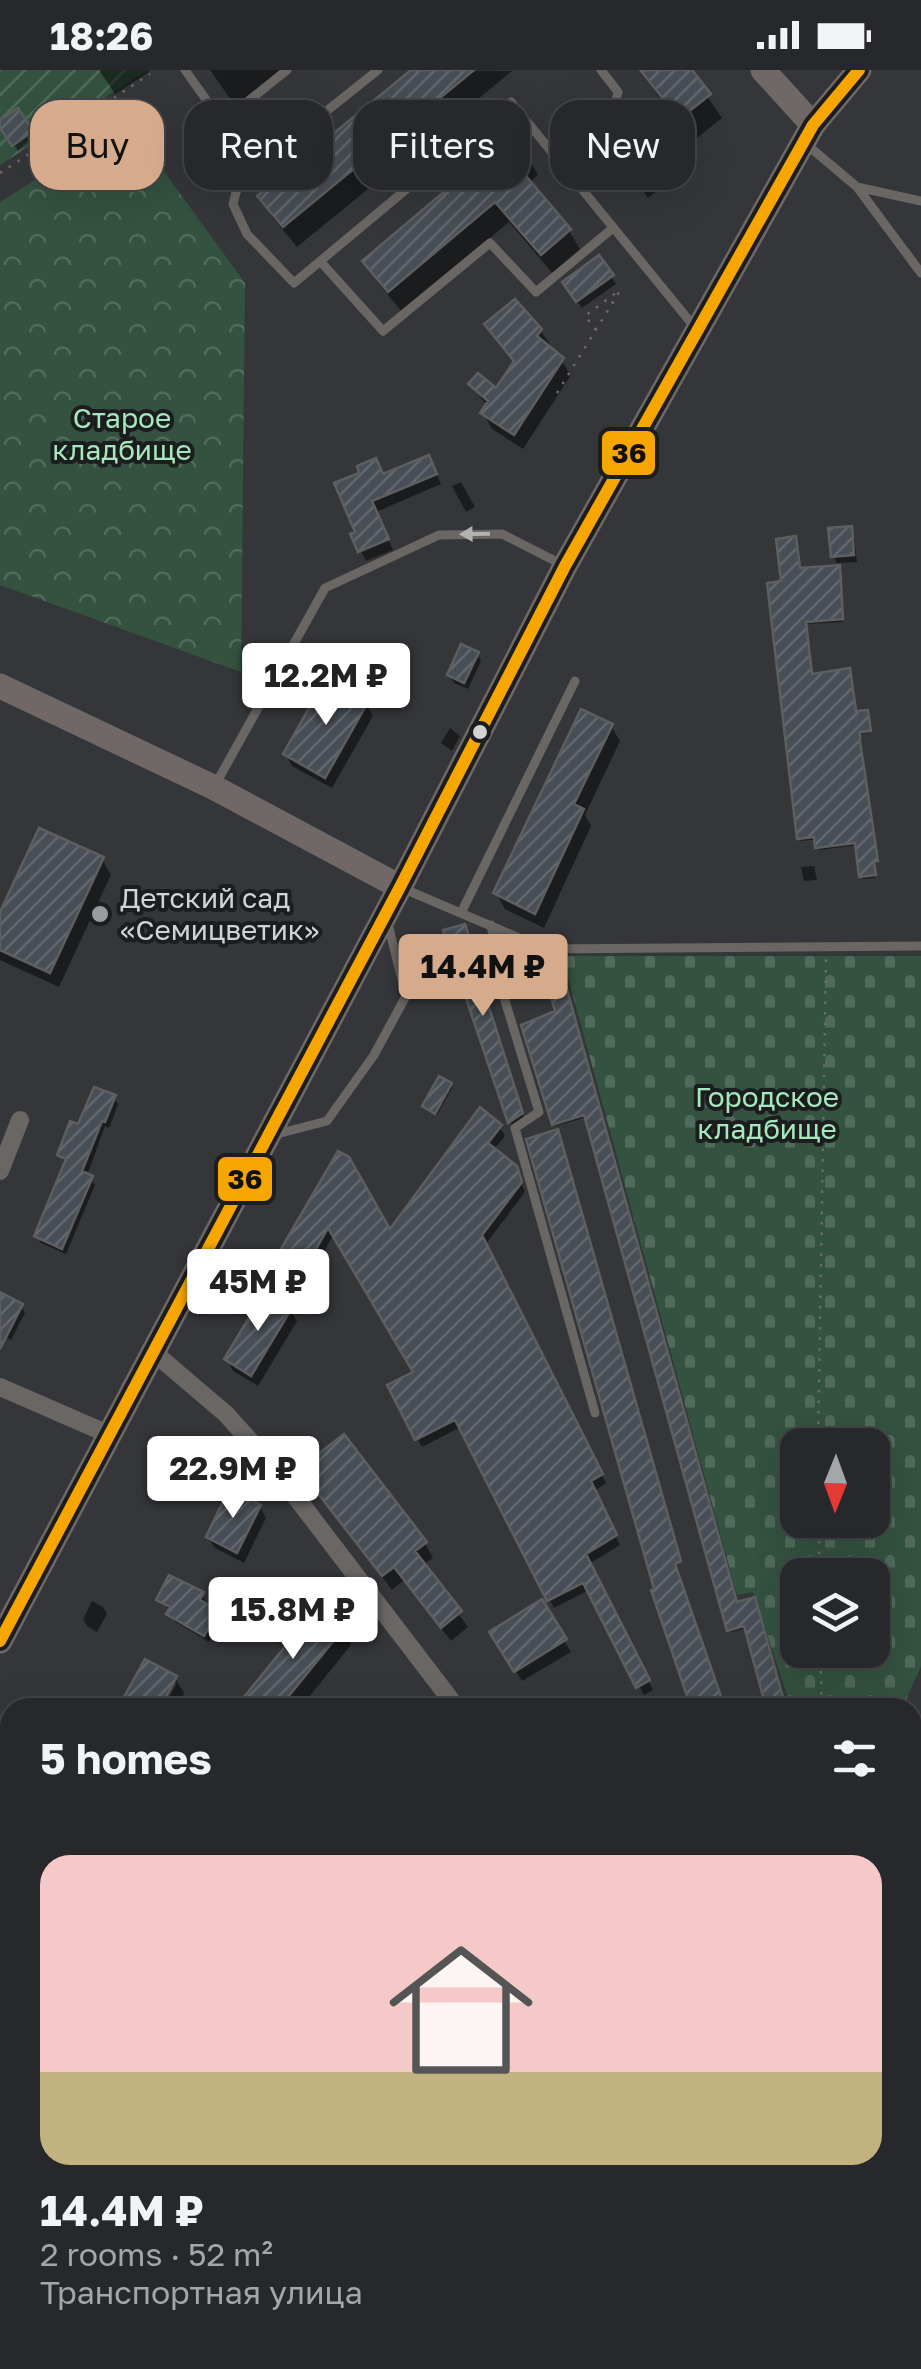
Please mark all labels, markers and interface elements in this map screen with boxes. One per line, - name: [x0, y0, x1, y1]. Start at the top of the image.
- text: 18:26: [50, 13, 153, 58]
- chip: Buy: [30, 100, 164, 190]
- chip: Rent: [184, 100, 333, 190]
- chip: Filters: [353, 100, 530, 190]
- chip: New: [550, 100, 695, 190]
- park label: Старое кладбище: [52, 401, 192, 466]
- line badge: 36: [600, 429, 657, 477]
- text: 36: [612, 436, 646, 469]
- one-way arrow: [459, 526, 491, 542]
- pin: 12.2M ₽: [234, 643, 418, 728]
- text: 12.2M ₽: [264, 656, 388, 694]
- unlabelled marker: [470, 722, 490, 742]
- place label: Детский сад «Семицветик»: [120, 881, 319, 946]
- marker: Детский сад «Семицветик»: [89, 903, 111, 925]
- pin: 14.4M ₽: [391, 934, 575, 1019]
- text: 14.4M ₽: [421, 947, 545, 985]
- park label: Городское кладбище: [695, 1080, 839, 1145]
- line badge: 36: [216, 1155, 274, 1203]
- text: 36: [228, 1162, 262, 1195]
- pin: 45M ₽: [188, 1249, 328, 1334]
- text: 45M ₽: [209, 1262, 307, 1300]
- north arrow: [780, 1428, 890, 1538]
- map controls: [780, 1428, 890, 1668]
- pin: 22.9M ₽: [141, 1436, 325, 1521]
- text: 22.9M ₽: [169, 1449, 297, 1487]
- button: layers: [780, 1558, 890, 1668]
- pin: 15.8M ₽: [201, 1577, 385, 1662]
- text: 15.8M ₽: [231, 1590, 355, 1628]
- icon: filters: [827, 1731, 882, 1786]
- text: 5 homes: [40, 1733, 212, 1783]
- icon: home: [371, 1920, 551, 2100]
- text: 14.4M ₽: [40, 2185, 204, 2235]
- text: 2 rooms · 52 m²: [40, 2235, 273, 2273]
- text: Транспортная улица: [40, 2273, 363, 2311]

